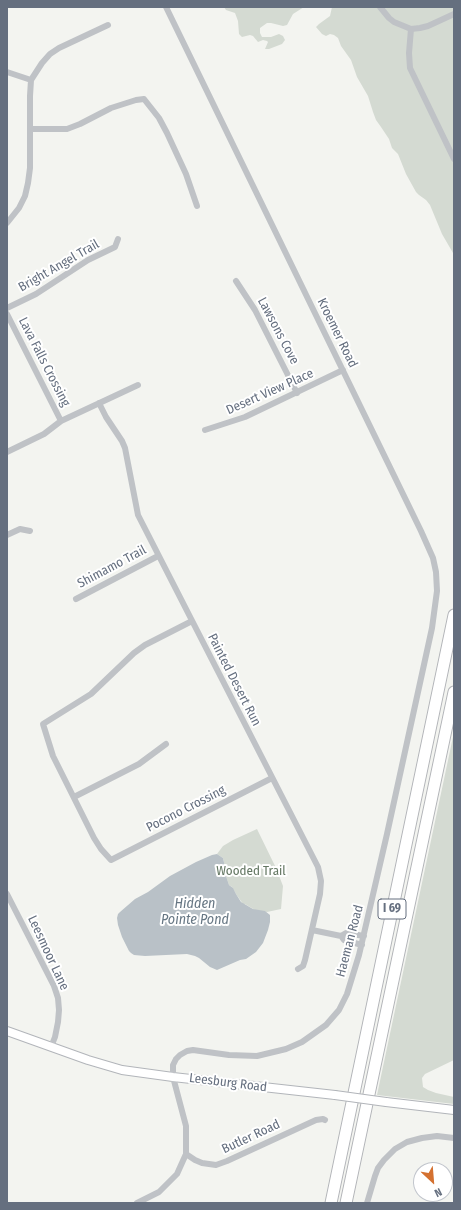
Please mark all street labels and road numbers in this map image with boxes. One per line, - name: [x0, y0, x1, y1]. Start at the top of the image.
- street label: Bright Angel Trail: [16, 237, 102, 295]
- street label: Lawsons Cove: [254, 295, 302, 367]
- street label: Kroemer Road: [313, 296, 361, 370]
- street label: Lava Falls Crossing: [15, 315, 73, 409]
- street label: Desert View Place: [224, 366, 316, 418]
- street label: Shimamo Trail: [75, 542, 149, 592]
- street label: Painted Desert Run: [204, 631, 264, 729]
- street label: Pocono Crossing: [144, 782, 228, 836]
- road number: I 69: [378, 899, 406, 919]
- street label: Haeman Road: [333, 903, 367, 979]
- street label: Leesmoor Lane: [24, 913, 72, 993]
- street label: Leesburg Road: [188, 1071, 268, 1095]
- street label: Butler Road: [219, 1117, 283, 1157]

